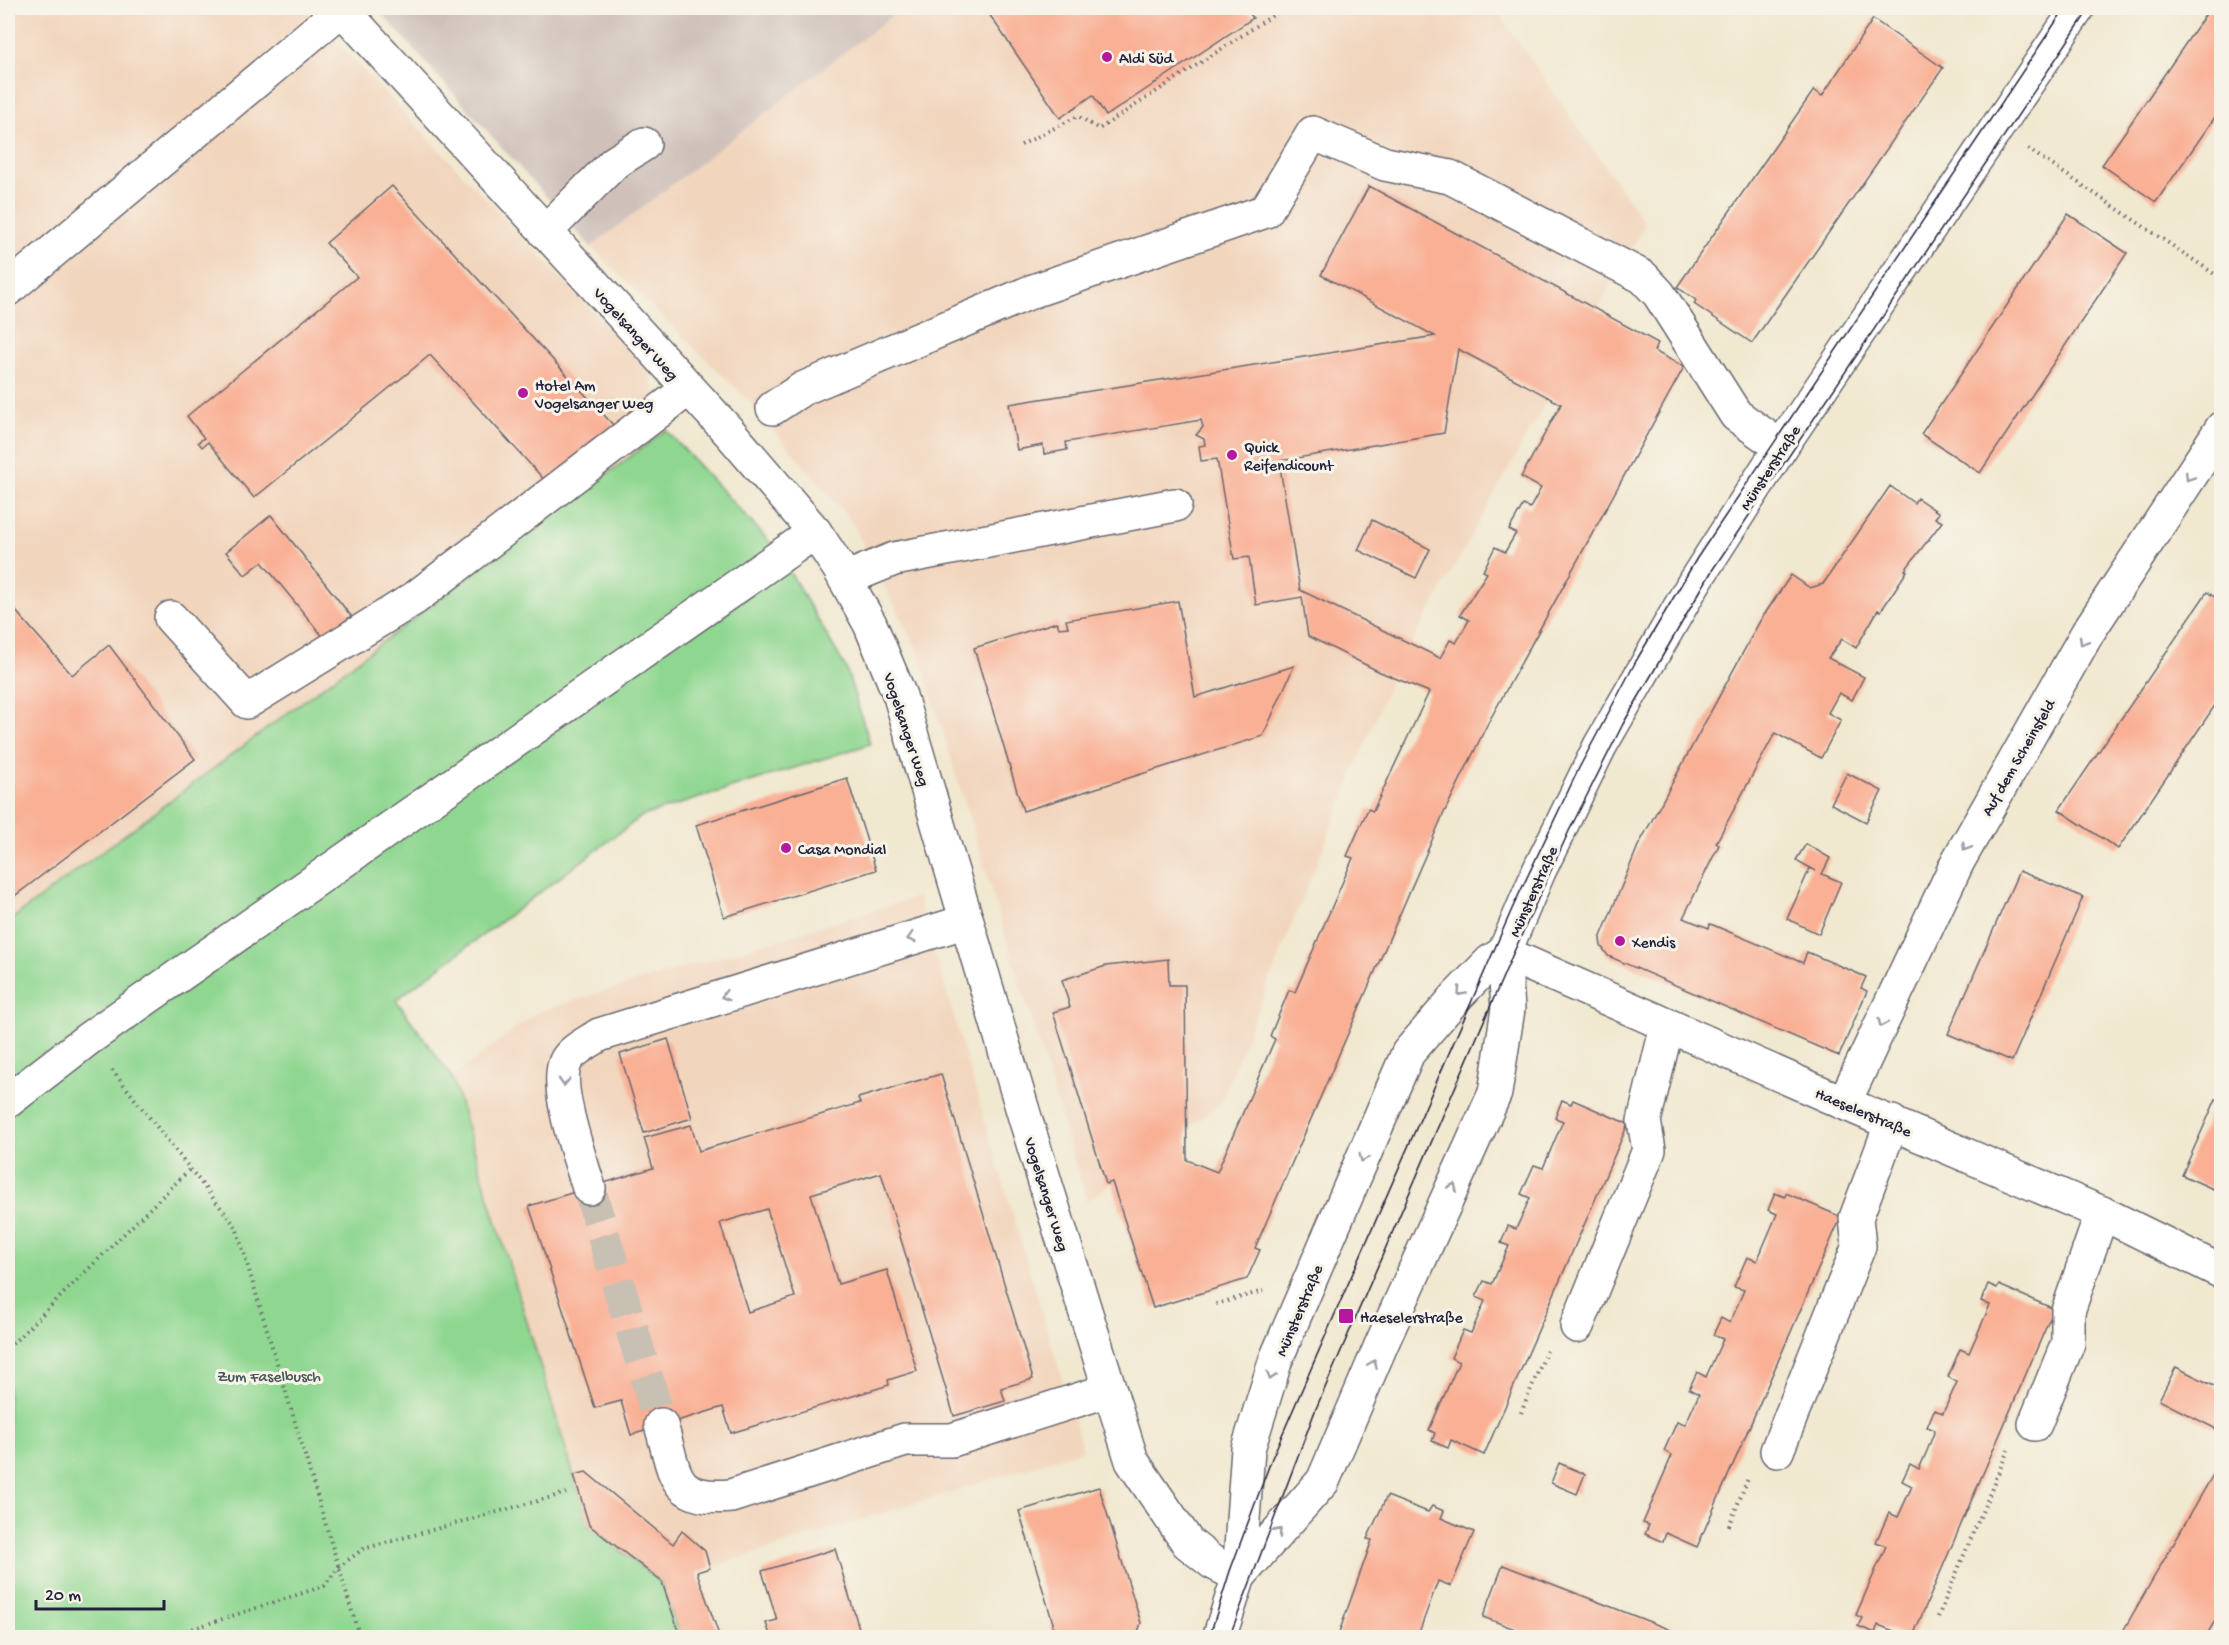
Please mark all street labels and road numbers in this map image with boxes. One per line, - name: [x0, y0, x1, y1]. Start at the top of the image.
- street label: Vogelsanger Weg: [587, 284, 681, 386]
- street label: Münsterstraße: [1737, 422, 1807, 515]
- street label: Vogelsanger Weg: [877, 670, 932, 789]
- street label: Auf dem Scheinsfeld: [1979, 696, 2062, 820]
- street label: Münsterstraße: [1507, 843, 1564, 941]
- street label: Haeselerstraße: [1812, 1085, 1914, 1143]
- street label: Vogelsanger Weg: [1018, 1135, 1071, 1254]
- street label: Münsterstraße: [1273, 1262, 1329, 1360]

